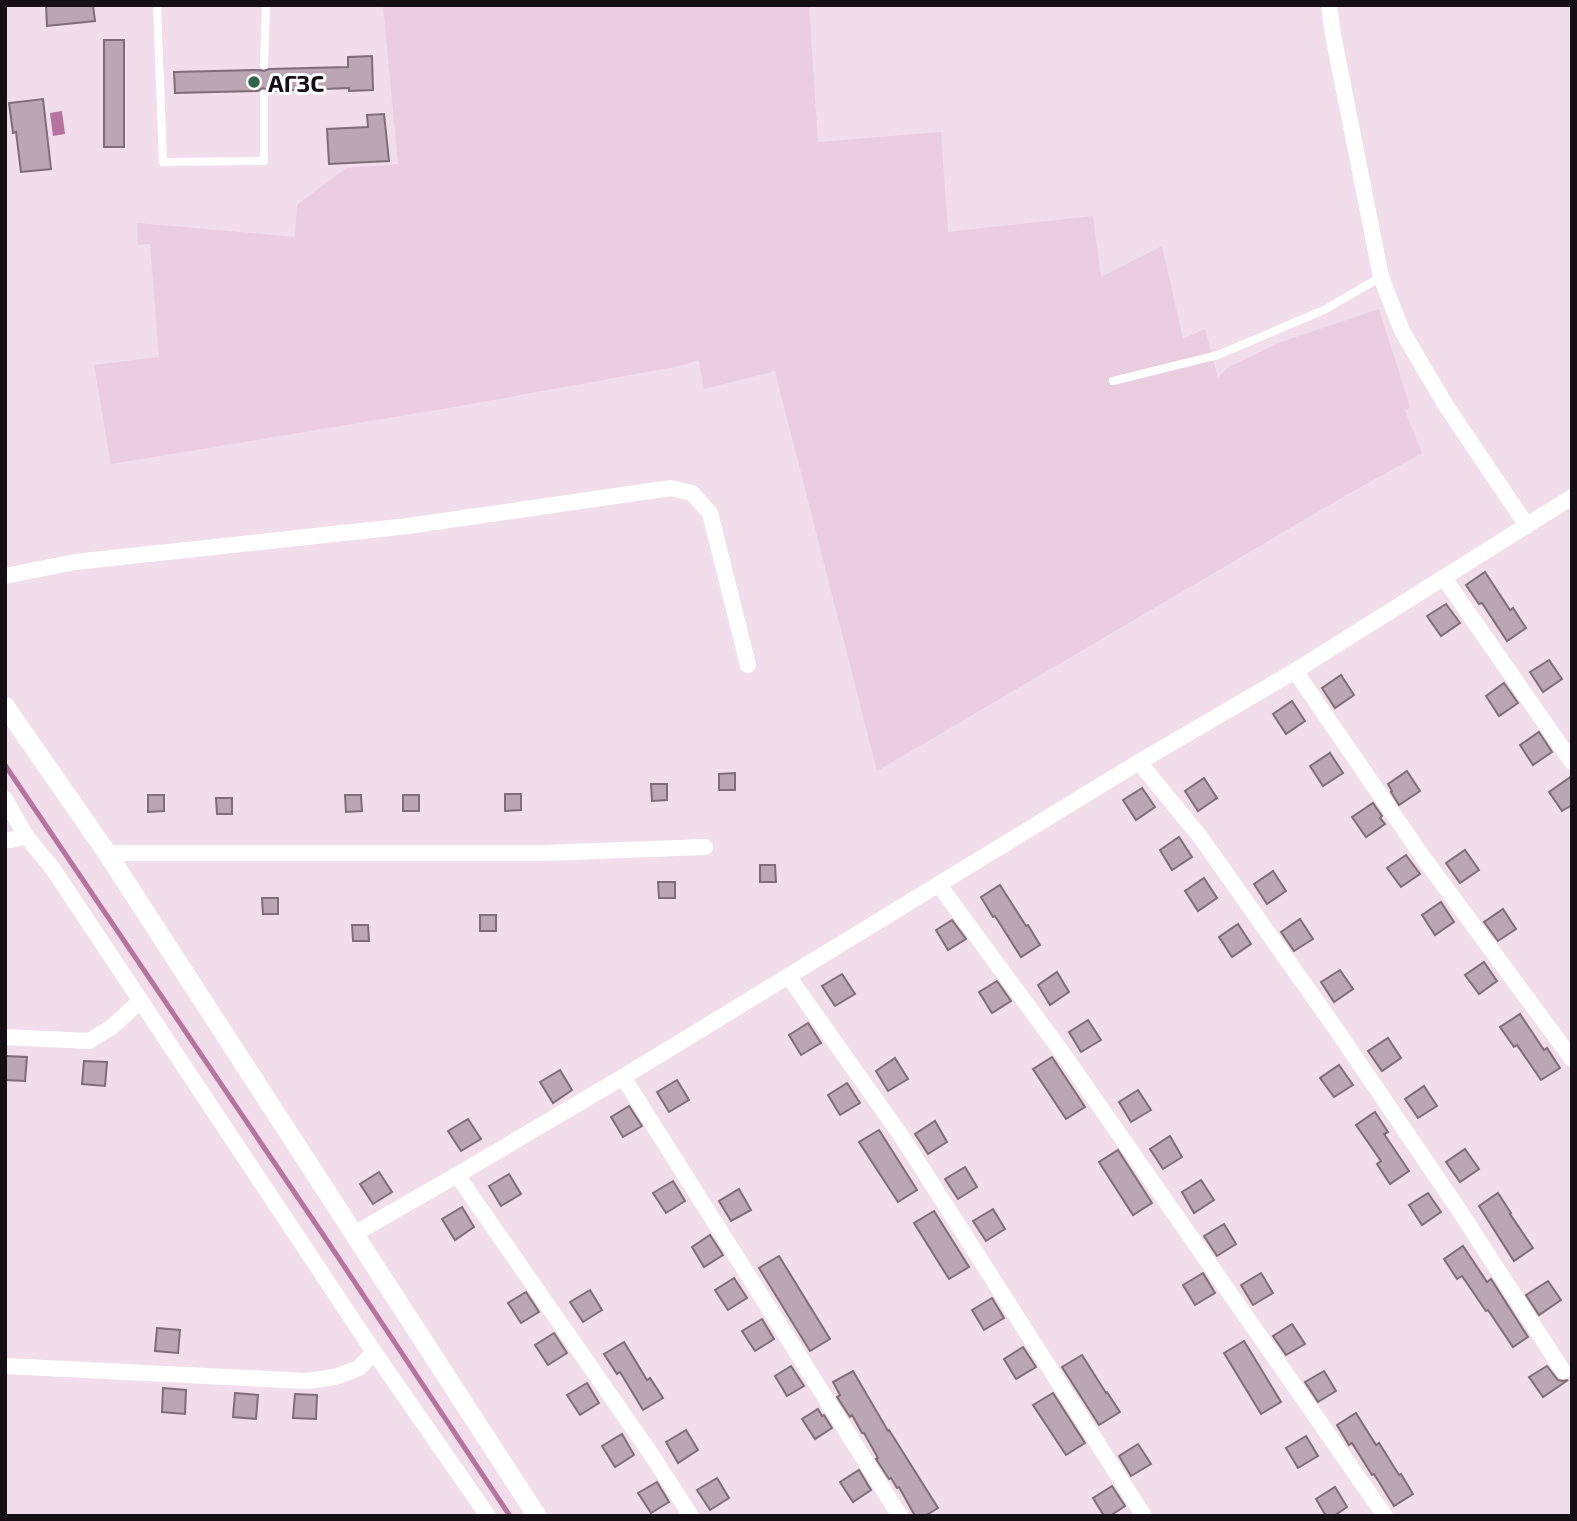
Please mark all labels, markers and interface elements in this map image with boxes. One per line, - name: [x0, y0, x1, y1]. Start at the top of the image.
- place label: АГЗС: [268, 68, 324, 97]
- marker: АГЗС: [246, 74, 262, 90]

